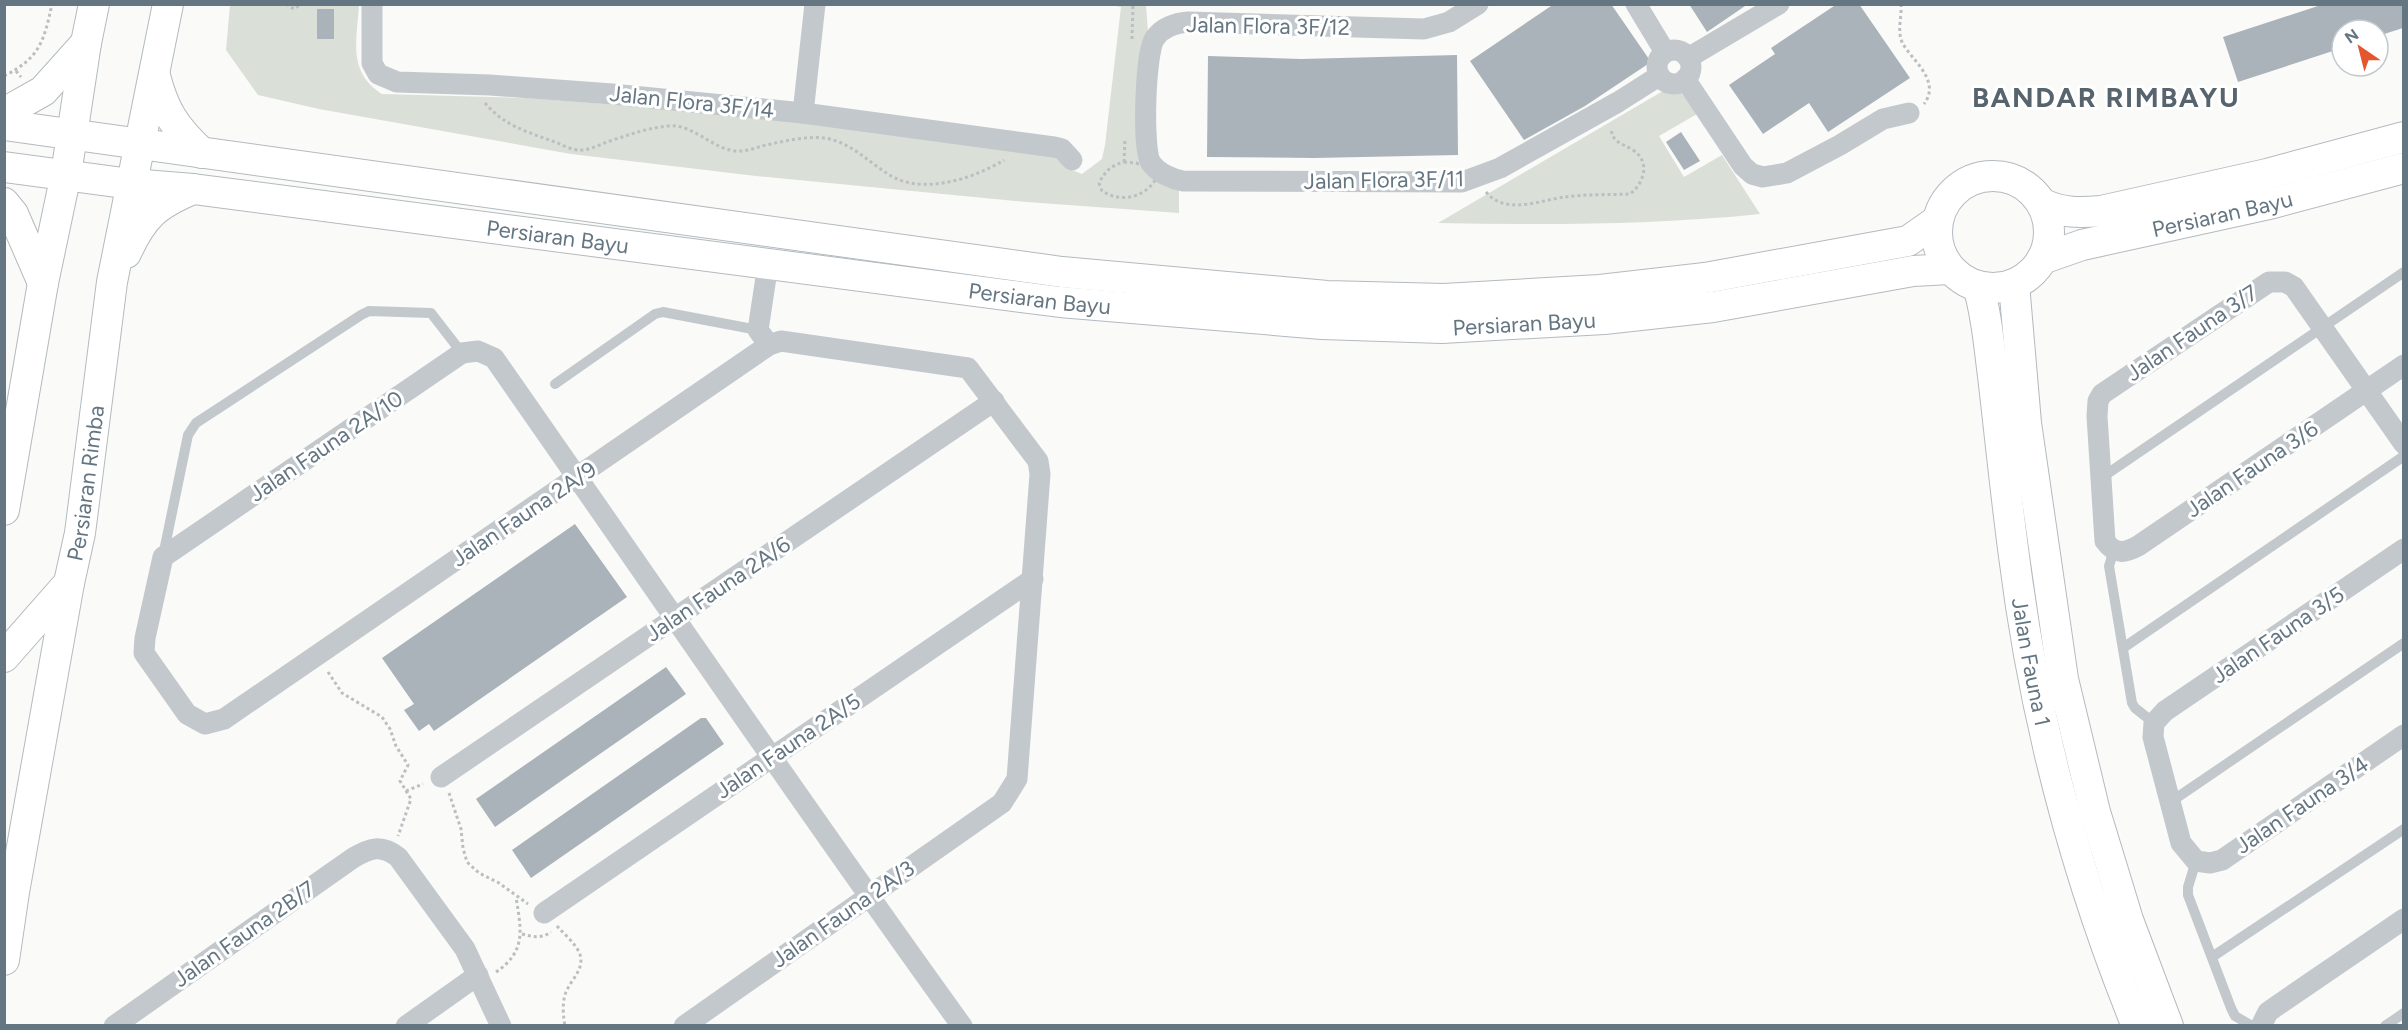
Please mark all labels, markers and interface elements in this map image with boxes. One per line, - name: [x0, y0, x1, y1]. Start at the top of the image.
- street label: Jalan Flora 3F/12: [1186, 11, 1350, 41]
- north arrow: [2330, 18, 2390, 78]
- text: N: [2341, 25, 2362, 47]
- street label: Jalan Flora 3F/14: [608, 80, 776, 124]
- district label: BANDAR RIMBAYU: [1972, 80, 2240, 114]
- street label: Jalan Flora 3F/11: [1303, 165, 1465, 195]
- street label: Persiaran Bayu: [2149, 185, 2296, 243]
- street label: Persiaran Bayu: [485, 214, 630, 259]
- street label: Persiaran Bayu: [967, 277, 1112, 320]
- street label: Jalan Fauna 3/7: [2121, 279, 2263, 387]
- street label: Persiaran Bayu: [1452, 306, 1597, 341]
- street label: Jalan Fauna 2A/10: [244, 385, 408, 507]
- street label: Persiaran Rimba: [61, 404, 110, 563]
- street label: Jalan Fauna 3/6: [2181, 415, 2323, 523]
- street label: Jalan Fauna 2A/9: [446, 456, 602, 572]
- street label: Jalan Fauna 2A/6: [640, 531, 796, 647]
- street label: Jalan Fauna 3/5: [2207, 581, 2349, 689]
- street label: Jalan Fauna 1: [2006, 596, 2057, 729]
- street label: Jalan Fauna 2A/5: [710, 688, 866, 804]
- street label: Jalan Fauna 3/4: [2230, 751, 2374, 859]
- street label: Jalan Fauna 2A/3: [766, 855, 920, 973]
- street label: Jalan Fauna 2B/7: [168, 875, 320, 993]

